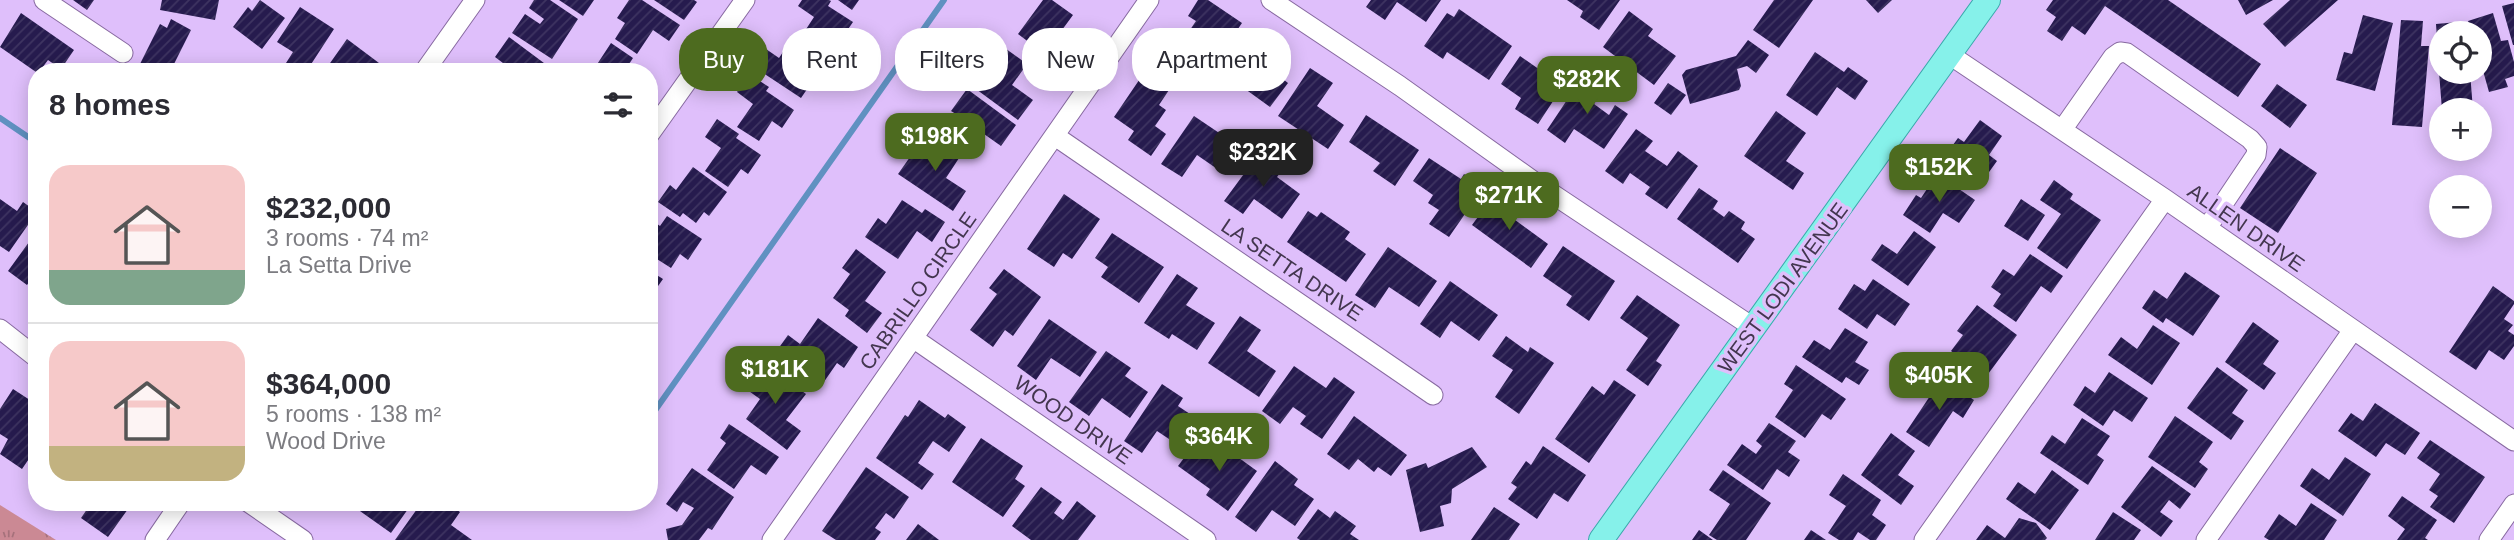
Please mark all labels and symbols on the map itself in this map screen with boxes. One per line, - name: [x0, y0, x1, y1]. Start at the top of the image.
- pin: $282K: [1538, 57, 1636, 116]
- pin: $198K: [886, 114, 984, 173]
- pin: $232K: [1214, 130, 1312, 189]
- pin: $152K: [1890, 144, 1988, 204]
- pin: $271K: [1460, 173, 1558, 232]
- street label: ALLEN DRIVE: [2184, 179, 2309, 276]
- street label: WEST LODI AVENUE: [1713, 198, 1852, 377]
- street label: CABRILLO CIRCLE: [855, 208, 981, 374]
- street label: LA SETTA DRIVE: [1217, 214, 1367, 325]
- pin: $181K: [726, 346, 824, 406]
- pin: $405K: [1890, 352, 1988, 412]
- street label: WOOD DRIVE: [1010, 371, 1136, 468]
- pin: $364K: [1170, 414, 1268, 473]

